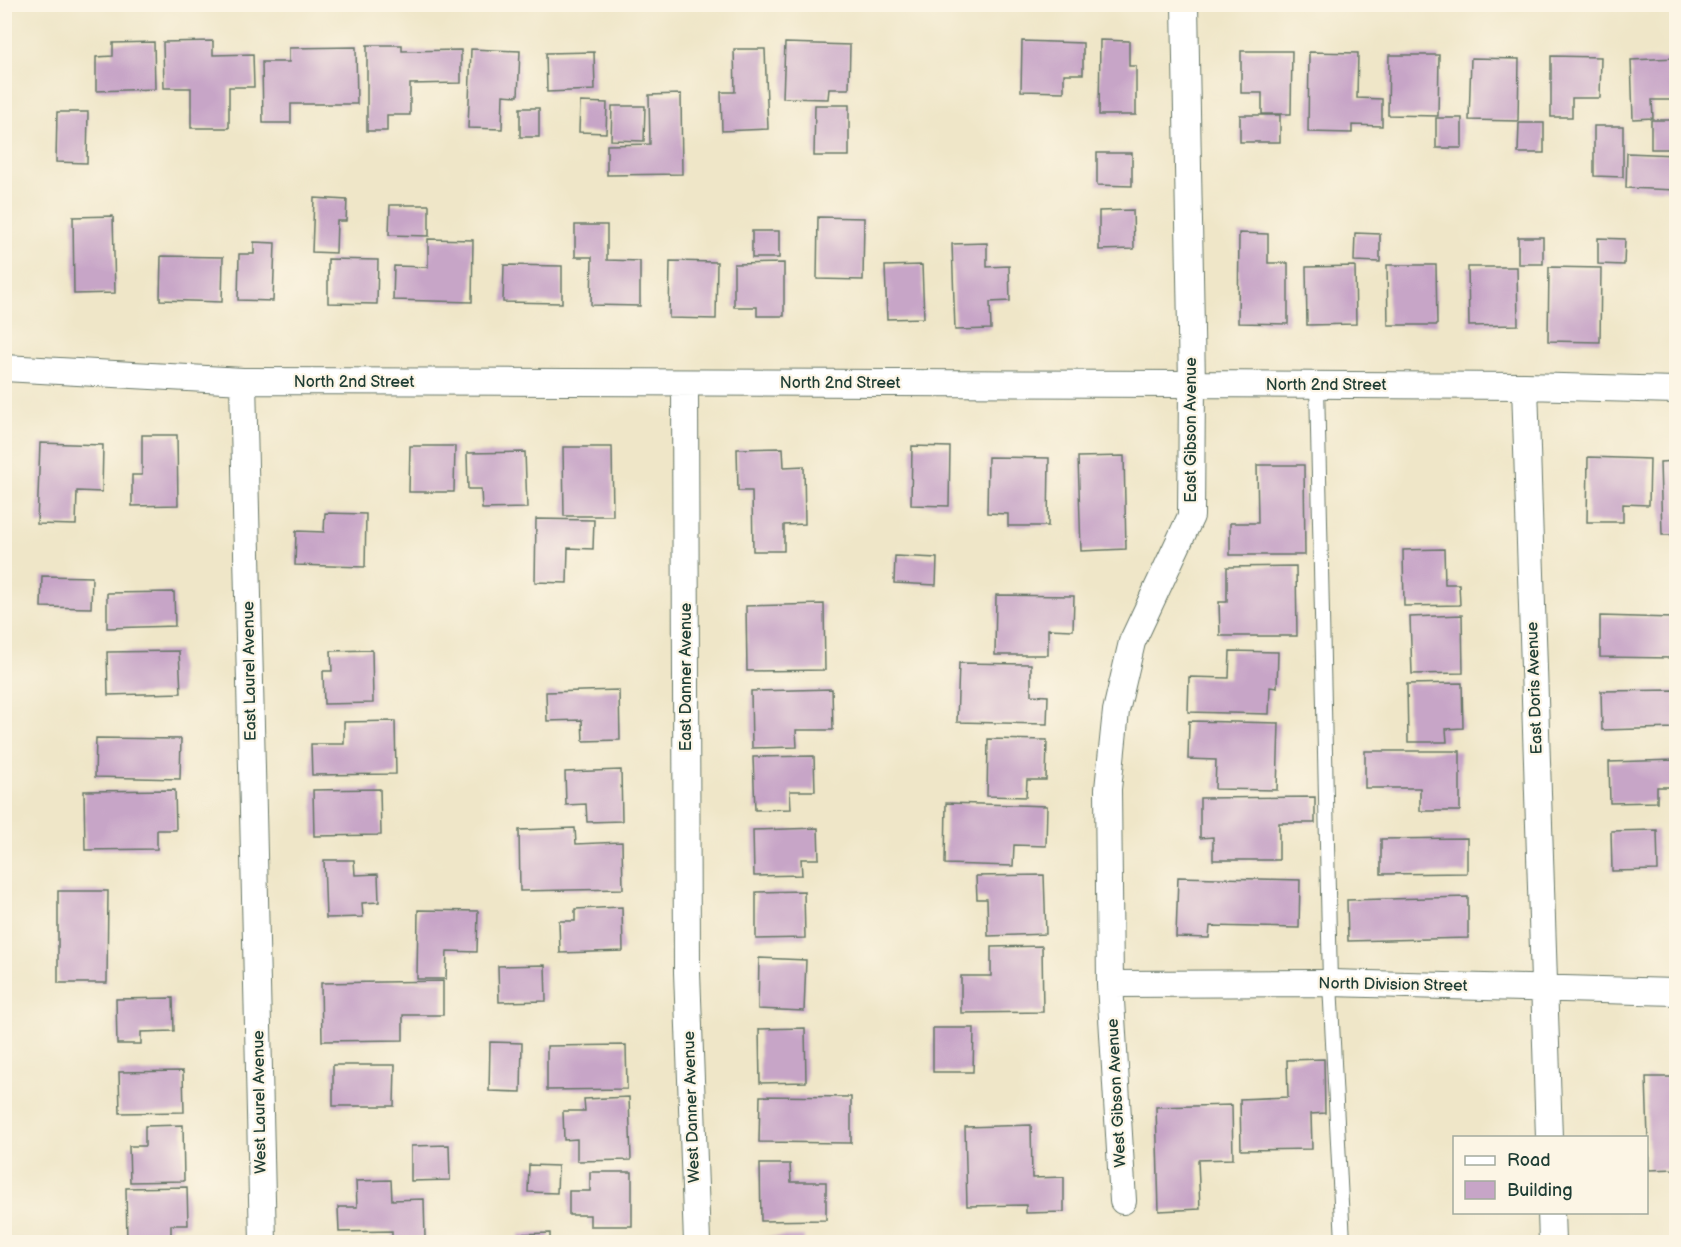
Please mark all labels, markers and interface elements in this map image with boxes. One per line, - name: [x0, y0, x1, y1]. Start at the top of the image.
- street label: East Gibson Avenue: [1182, 357, 1201, 503]
- street label: North 2nd Street: [294, 373, 414, 392]
- street label: North 2nd Street: [780, 374, 900, 393]
- street label: North 2nd Street: [1266, 376, 1386, 395]
- street label: East Laurel Avenue: [239, 600, 261, 741]
- street label: East Danner Avenue: [677, 602, 696, 751]
- street label: East Doris Avenue: [1523, 621, 1547, 755]
- street label: North Division Street: [1318, 974, 1468, 996]
- street label: West Gibson Avenue: [1104, 1018, 1130, 1168]
- street label: West Laurel Avenue: [249, 1030, 271, 1174]
- street label: West Danner Avenue: [680, 1030, 704, 1183]
- legend: [1453, 1136, 1648, 1214]
- text: Road: [1507, 1150, 1551, 1171]
- text: Building: [1507, 1180, 1573, 1201]

